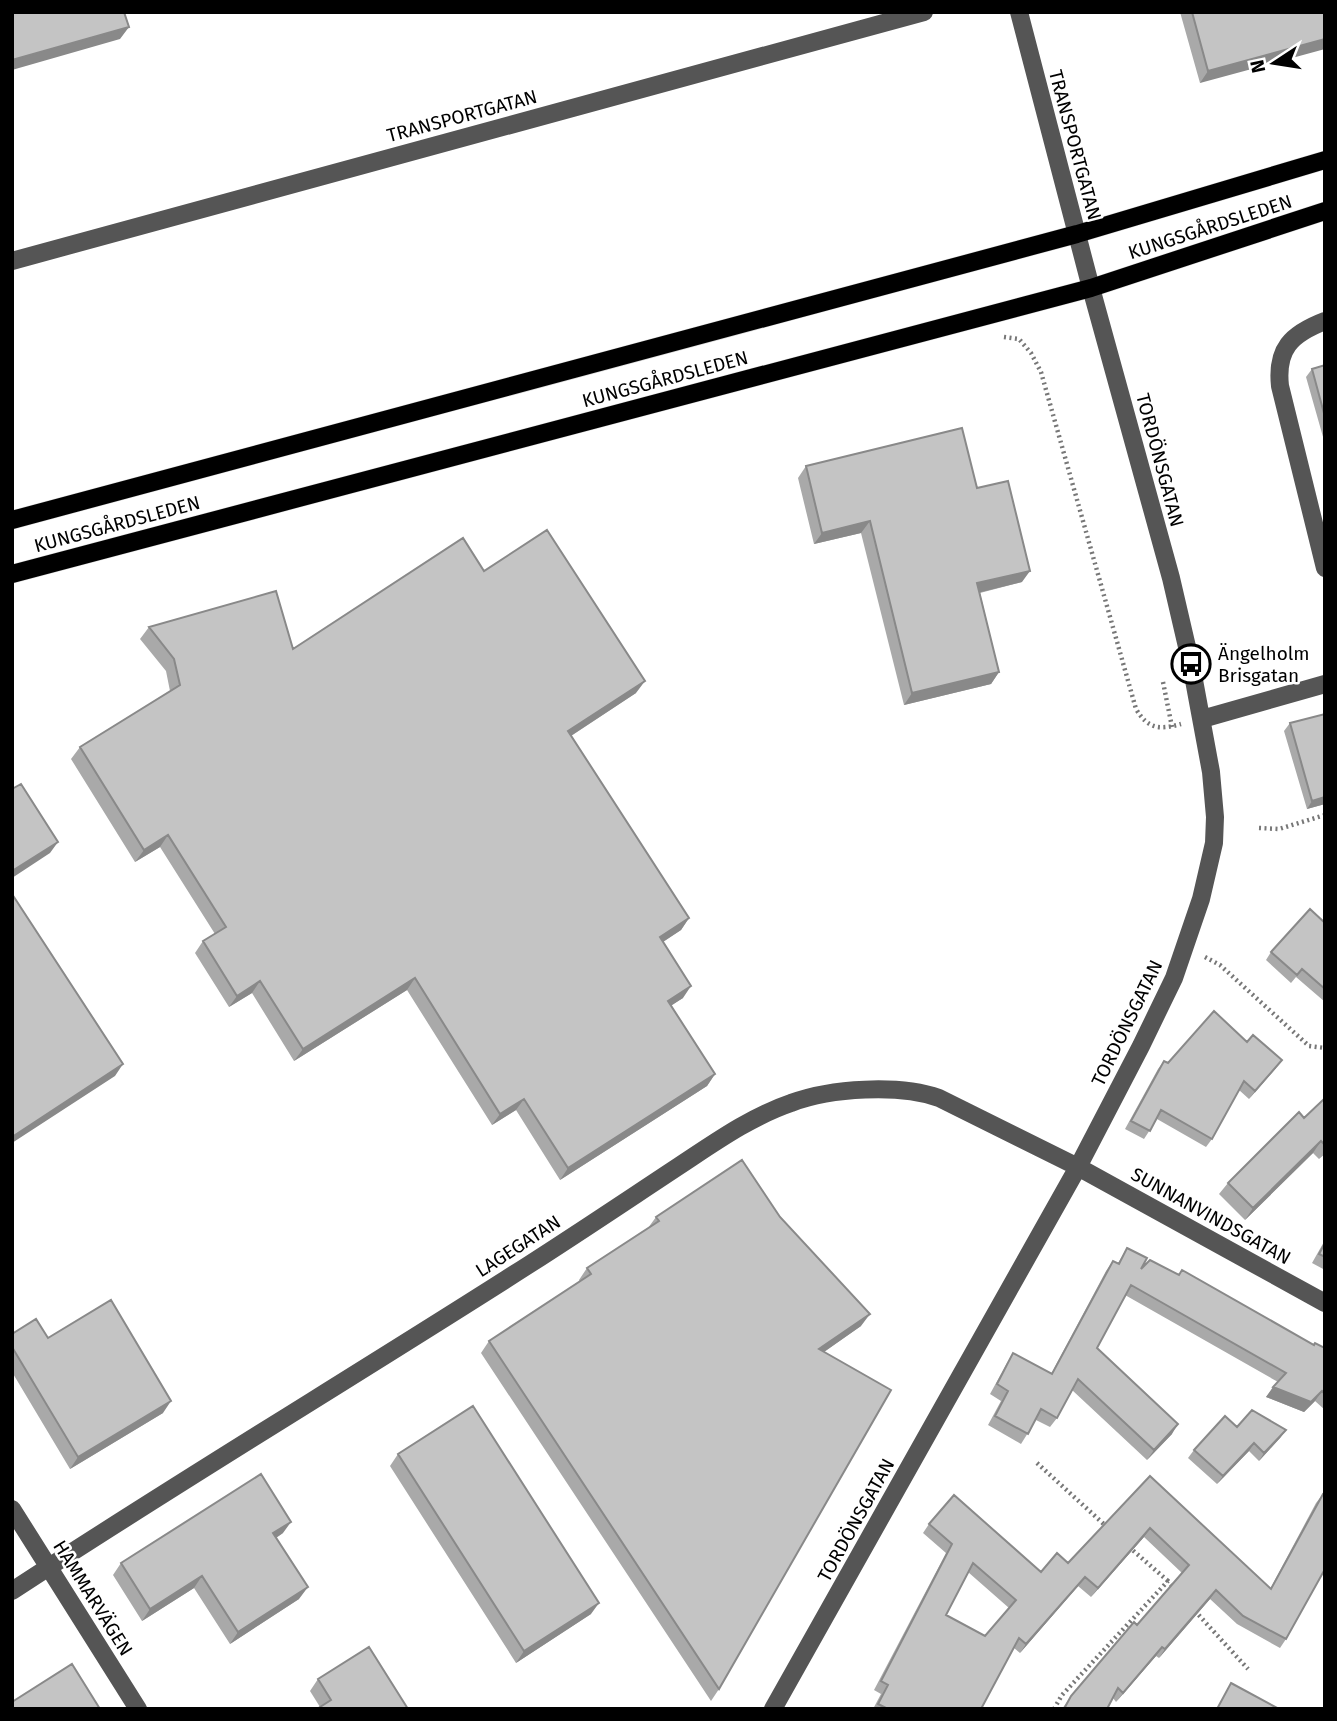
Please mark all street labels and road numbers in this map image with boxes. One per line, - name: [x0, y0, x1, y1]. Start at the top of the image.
- street label: TRANSPORTGATAN: [1044, 67, 1106, 223]
- street label: TRANSPORTGATAN: [384, 85, 540, 147]
- street label: KUNGSGÅRDSLEDEN: [1125, 190, 1295, 264]
- street label: KUNGSGÅRDSLEDEN: [579, 346, 751, 412]
- street label: TORDÖNSGATAN: [1131, 391, 1189, 529]
- street label: KUNGSGÅRDSLEDEN: [31, 491, 203, 557]
- street label: TORDÖNSGATAN: [1087, 956, 1167, 1090]
- street label: SUNNANVINDSGATAN: [1127, 1163, 1295, 1269]
- street label: LAGEGATAN: [471, 1210, 565, 1282]
- street label: TORDÖNSGATAN: [813, 1454, 899, 1586]
- street label: HAMMARVÄGEN: [48, 1536, 138, 1660]

